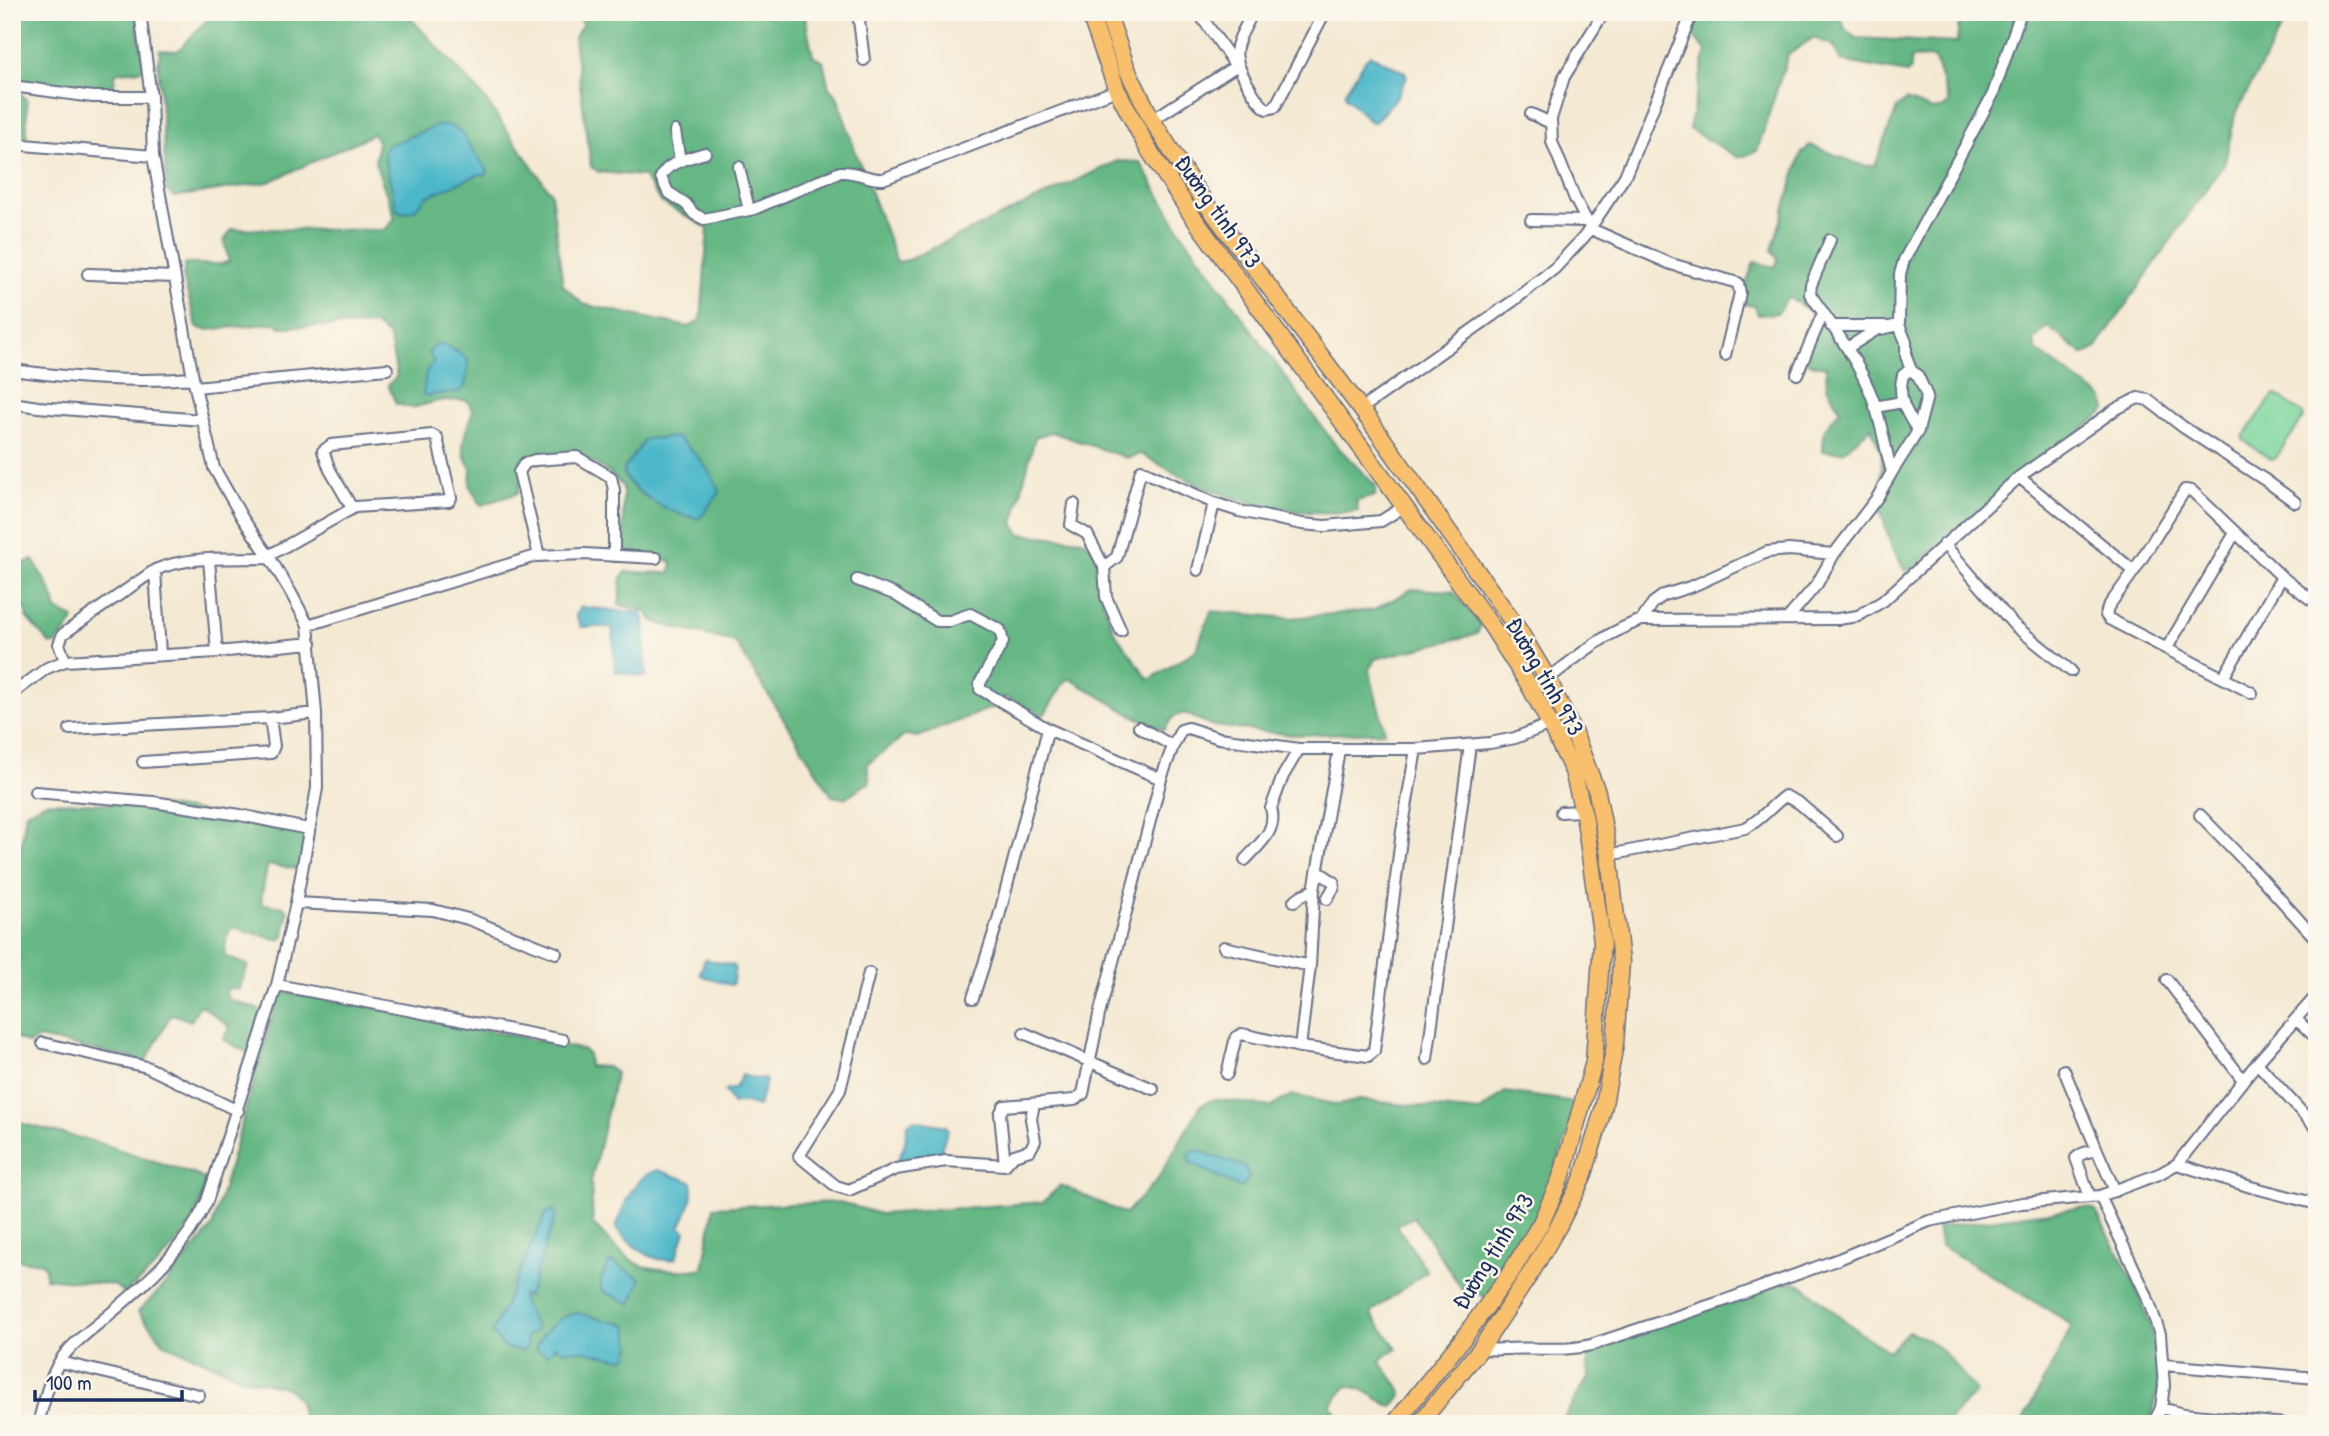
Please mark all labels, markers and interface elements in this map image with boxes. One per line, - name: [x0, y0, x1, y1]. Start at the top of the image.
- street label: Đường tỉnh 973: [1168, 148, 1270, 274]
- street label: Đường tỉnh 973: [1499, 611, 1593, 741]
- street label: Đường tỉnh 973: [1444, 1187, 1540, 1315]
- scale bar: [35, 1359, 182, 1403]
- text: 100 m: [46, 1368, 92, 1397]

